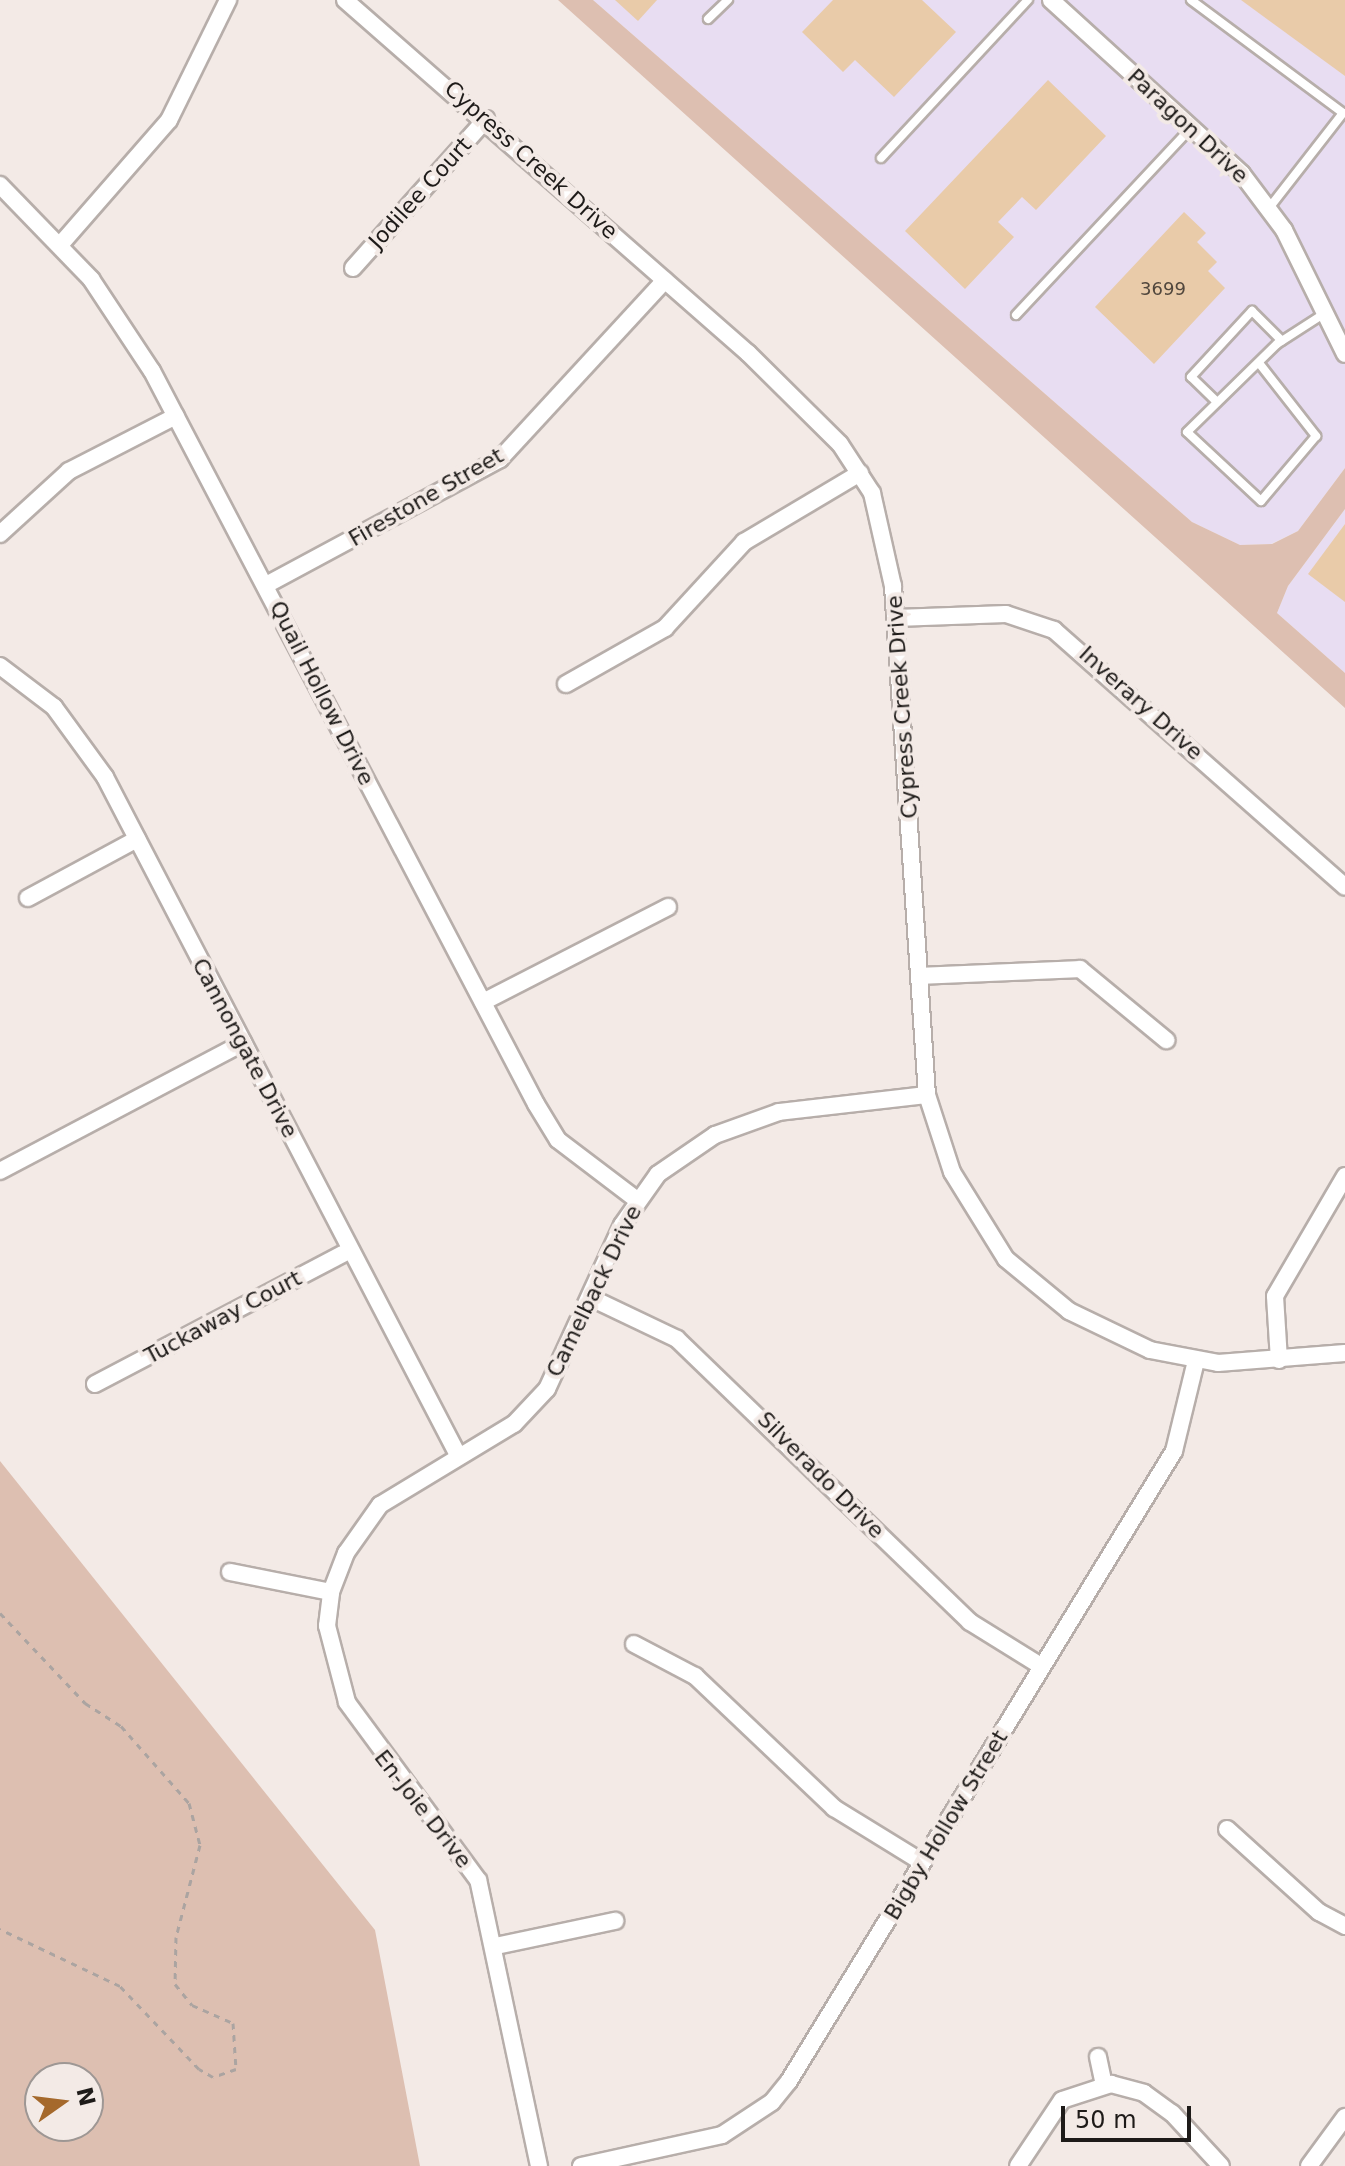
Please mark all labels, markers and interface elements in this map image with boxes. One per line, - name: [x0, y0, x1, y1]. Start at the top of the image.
- street label: Paragon Drive: [1122, 63, 1254, 189]
- street label: Cypress Creek Drive: [439, 75, 623, 245]
- street label: Jodilee Court: [363, 132, 477, 254]
- house number: 3699: [1140, 278, 1186, 300]
- street label: Firestone Street: [344, 442, 508, 552]
- street label: Cypress Creek Drive: [881, 594, 923, 820]
- street label: Quail Hollow Drive: [264, 596, 380, 790]
- street label: Inverary Drive: [1074, 641, 1208, 765]
- street label: Cannongate Drive: [187, 954, 303, 1142]
- street label: Camelback Drive: [541, 1201, 647, 1381]
- street label: Tuckaway Court: [140, 1265, 306, 1369]
- street label: Silverado Drive: [752, 1406, 890, 1544]
- street label: Bigby Hollow Street: [879, 1725, 1013, 1925]
- street label: En-Joie Drive: [369, 1745, 477, 1873]
- north arrow: [24, 2062, 104, 2142]
- text: N: [71, 2085, 100, 2109]
- scale bar: [1065, 2090, 1195, 2140]
- text: 50 m: [1075, 2106, 1137, 2134]

